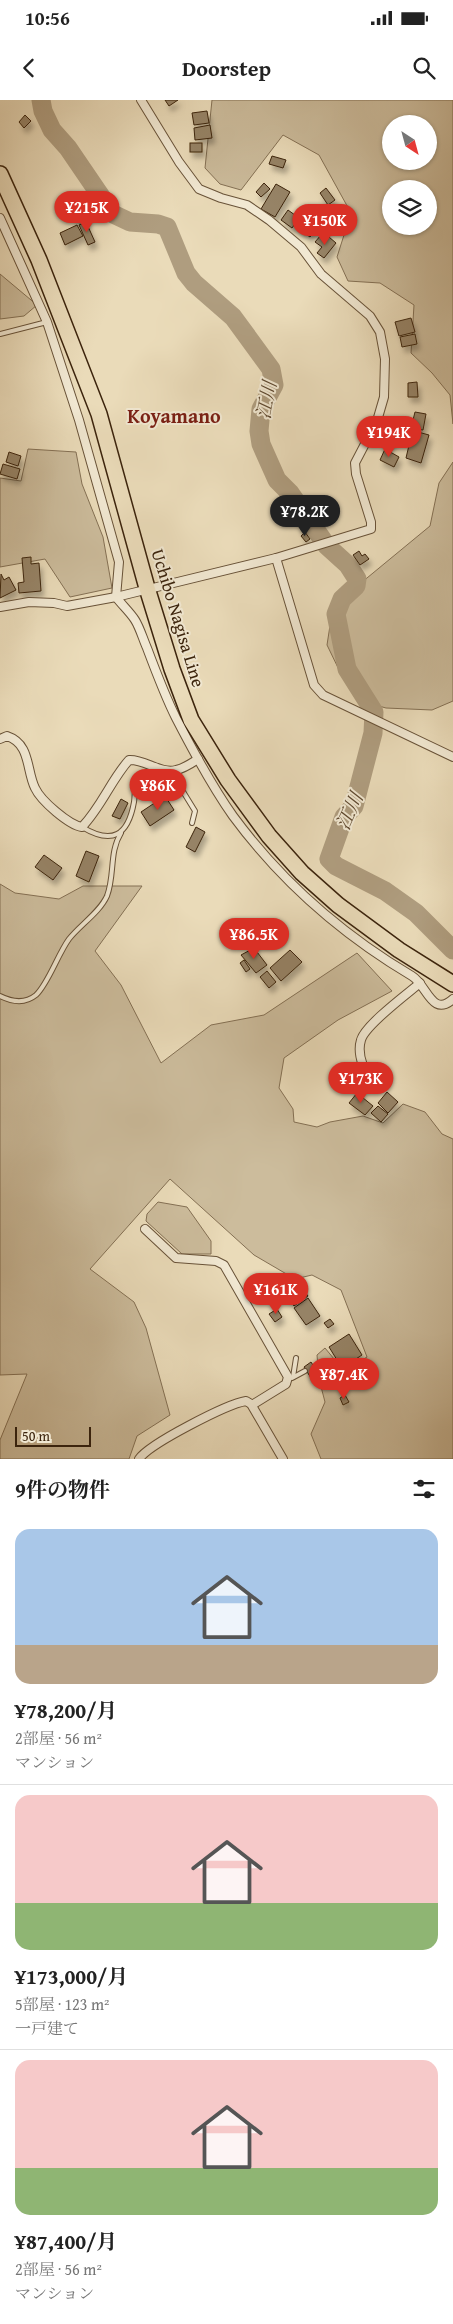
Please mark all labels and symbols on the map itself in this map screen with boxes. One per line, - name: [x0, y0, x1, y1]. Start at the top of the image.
- north arrow: [382, 115, 438, 170]
- pin: ¥215K: [52, 190, 122, 233]
- pin: ¥150K: [290, 204, 360, 246]
- water label: 江川: [249, 377, 284, 421]
- district label: Koyamano: [127, 401, 221, 430]
- pin: ¥194K: [354, 416, 424, 458]
- pin: ¥78.2K: [264, 494, 346, 537]
- street label: Uchibo Nagisa Line: [145, 545, 212, 690]
- pin: ¥86K: [128, 768, 188, 811]
- water label: 江川: [328, 786, 370, 834]
- pin: ¥86.5K: [213, 918, 295, 960]
- pin: ¥173K: [326, 1062, 396, 1104]
- pin: ¥161K: [241, 1272, 311, 1315]
- pin: ¥87.4K: [303, 1358, 385, 1400]
- scale bar: [15, 1424, 91, 1447]

